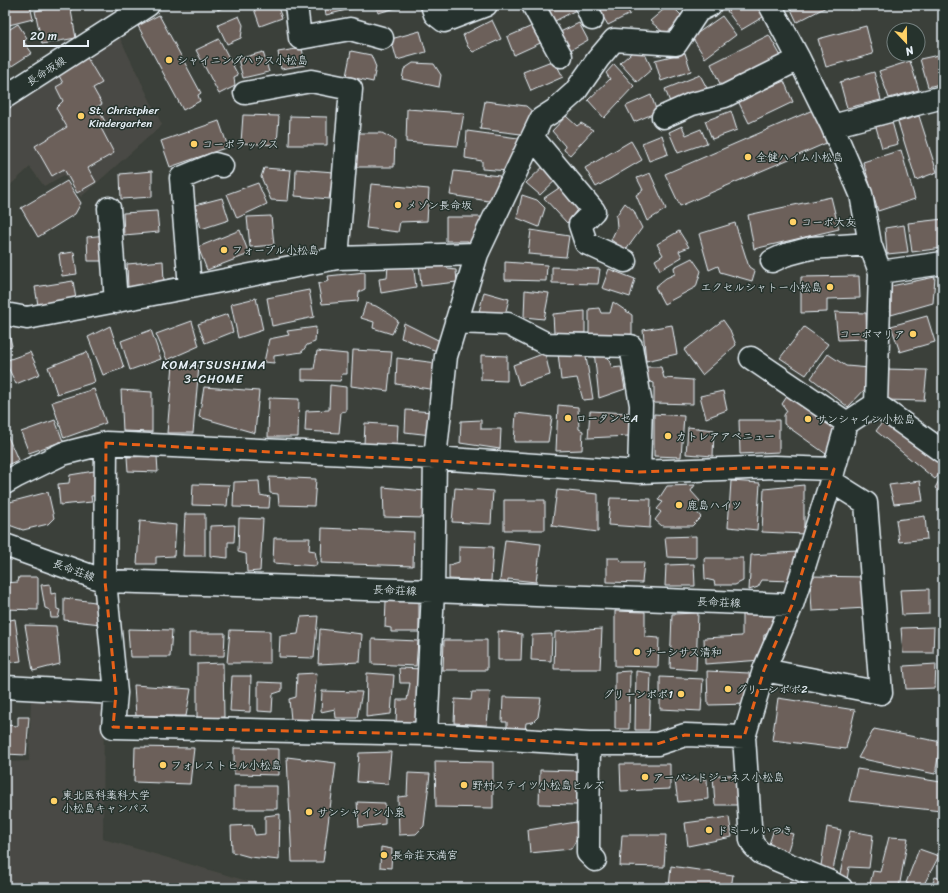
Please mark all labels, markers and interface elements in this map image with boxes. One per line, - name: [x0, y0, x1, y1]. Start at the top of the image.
- scale bar: [24, 22, 88, 48]
- north arrow: [886, 22, 926, 62]
- text: 20 m: [30, 25, 57, 47]
- text: N: [902, 40, 918, 61]
- street label: 長命坂線: [23, 51, 70, 91]
- place label: シャイニングハウス小松島: [177, 51, 308, 70]
- marker: シャイニングハウス小松島: [164, 55, 174, 65]
- place label: St. Christpher Kindergarten: [89, 101, 160, 133]
- marker: St. Christpher Kindergarten: [76, 111, 86, 121]
- place label: コーポラックス: [202, 135, 279, 154]
- marker: コーポラックス: [189, 139, 199, 149]
- place label: 全健ハイム小松島: [756, 148, 844, 167]
- marker: 全健ハイム小松島: [743, 152, 753, 162]
- place label: メゾン長命坂: [406, 196, 472, 215]
- marker: メゾン長命坂: [393, 200, 403, 210]
- place label: コーポ大友: [801, 213, 856, 232]
- marker: コーポ大友: [788, 217, 798, 227]
- place label: フォーブル小松島: [232, 241, 319, 260]
- marker: フォーブル小松島: [219, 245, 229, 255]
- place label: エクセルシャトー小松島: [701, 278, 822, 297]
- marker: エクセルシャトー小松島: [825, 282, 835, 292]
- place label: コーポマリア: [839, 325, 905, 344]
- marker: コーポマリア: [908, 329, 918, 339]
- district label: KOMATSUSHIMA 3-CHOME: [161, 354, 267, 390]
- place label: ロータンセA: [576, 409, 638, 428]
- place label: サンシャイン小松島: [816, 410, 915, 429]
- marker: ロータンセA: [563, 413, 573, 423]
- marker: サンシャイン小松島: [803, 414, 813, 424]
- place label: カトレアアベニュー: [676, 427, 775, 446]
- marker: カトレアアベニュー: [663, 431, 673, 441]
- place label: 鹿島ハイツ: [687, 496, 742, 515]
- marker: 鹿島ハイツ: [674, 500, 684, 510]
- street label: 長命荘線: [50, 554, 98, 587]
- street label: 長命荘線: [373, 580, 417, 601]
- street label: 長命荘線: [697, 592, 741, 613]
- place label: ナーシサス清和: [645, 643, 722, 662]
- marker: ナーシサス清和: [632, 647, 642, 657]
- place label: グリーンポポ2: [736, 680, 808, 699]
- marker: グリーンポポ2: [723, 684, 733, 694]
- place label: グリーンポポ1: [603, 685, 673, 704]
- marker: グリーンポポ1: [676, 689, 686, 699]
- place label: フォレストヒル小松島: [171, 756, 282, 775]
- marker: フォレストヒル小松島: [158, 760, 168, 770]
- place label: アーバンドジュネス小松島: [653, 768, 784, 787]
- marker: アーバンドジュネス小松島: [640, 772, 650, 782]
- place label: 野村ステイツ小松島ヒルズ: [472, 776, 604, 795]
- marker: 野村ステイツ小松島ヒルズ: [459, 780, 469, 790]
- place label: 東北医科薬科大学 小松島キャンパス: [62, 786, 150, 818]
- marker: 東北医科薬科大学 小松島キャンパス: [49, 796, 59, 806]
- place label: サンシャイン小泉: [317, 803, 405, 822]
- marker: サンシャイン小泉: [304, 807, 314, 817]
- place label: ドミールいつき: [717, 821, 793, 840]
- marker: ドミールいつき: [704, 825, 714, 835]
- place label: 長命荘天満宮: [392, 846, 458, 865]
- marker: 長命荘天満宮: [379, 850, 389, 860]

